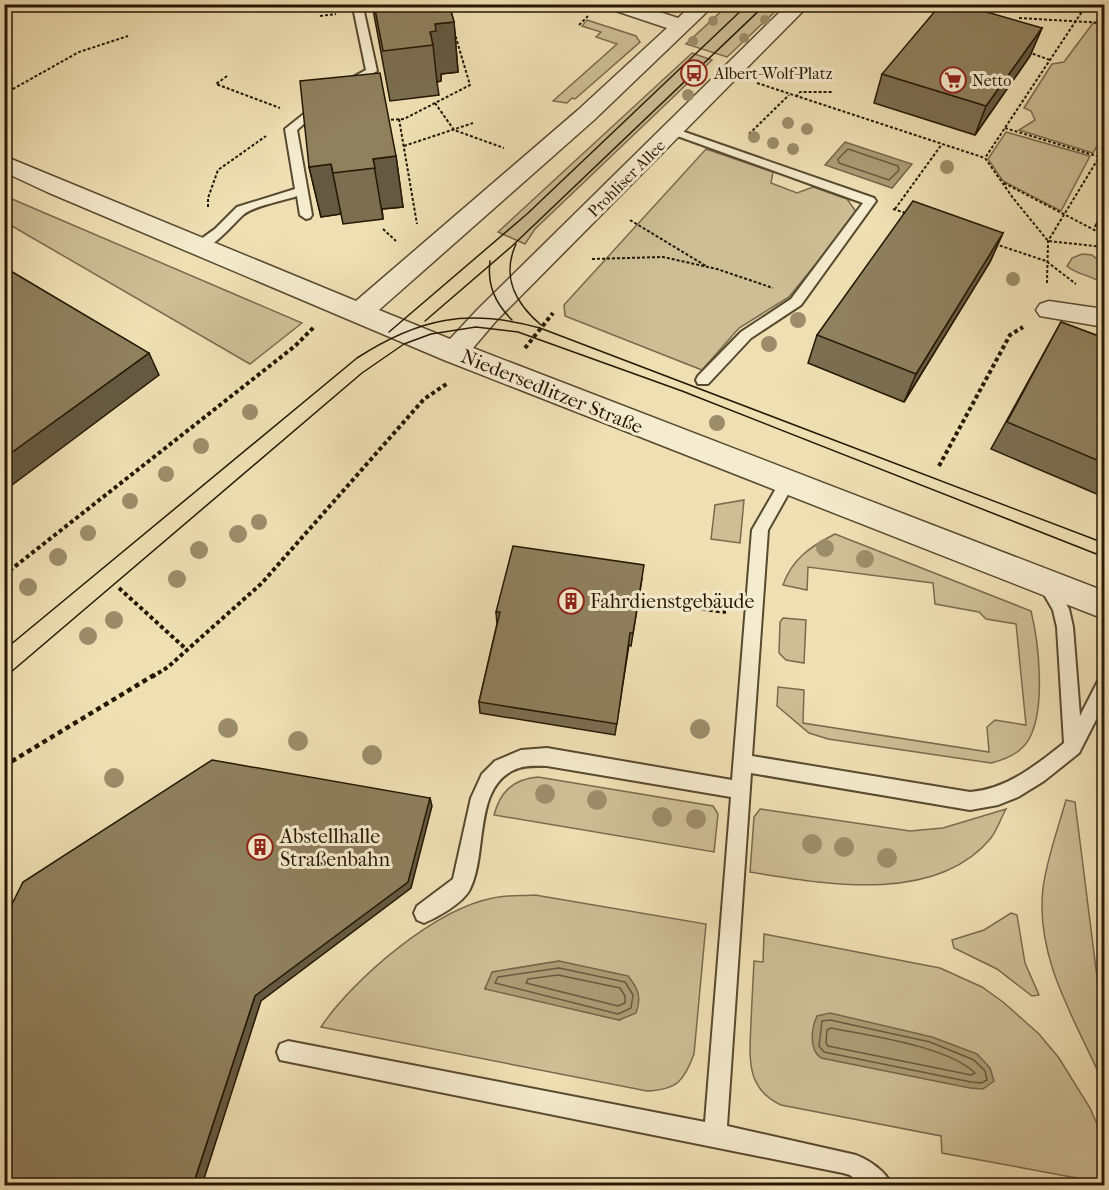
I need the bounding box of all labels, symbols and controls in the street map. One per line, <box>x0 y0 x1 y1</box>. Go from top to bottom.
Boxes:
bus stop icon: Albert-Wolf-Platz <box>679 58 709 88</box>
place label: Albert-Wolf-Platz <box>713 64 832 83</box>
supermarket icon: Netto <box>938 65 968 95</box>
place label: Netto <box>972 71 1011 90</box>
street label: Prohliser Allee <box>584 136 669 221</box>
street label: Niedersedlitzer Straße <box>458 344 646 439</box>
building icon: Fahrdienstgebäude <box>556 586 586 616</box>
place label: Fahrdienstgebäude <box>590 590 754 613</box>
place label: Abstellhalle Straßenbahn <box>279 825 391 871</box>
building icon: Abstellhalle Straßenbahn <box>245 832 275 862</box>

